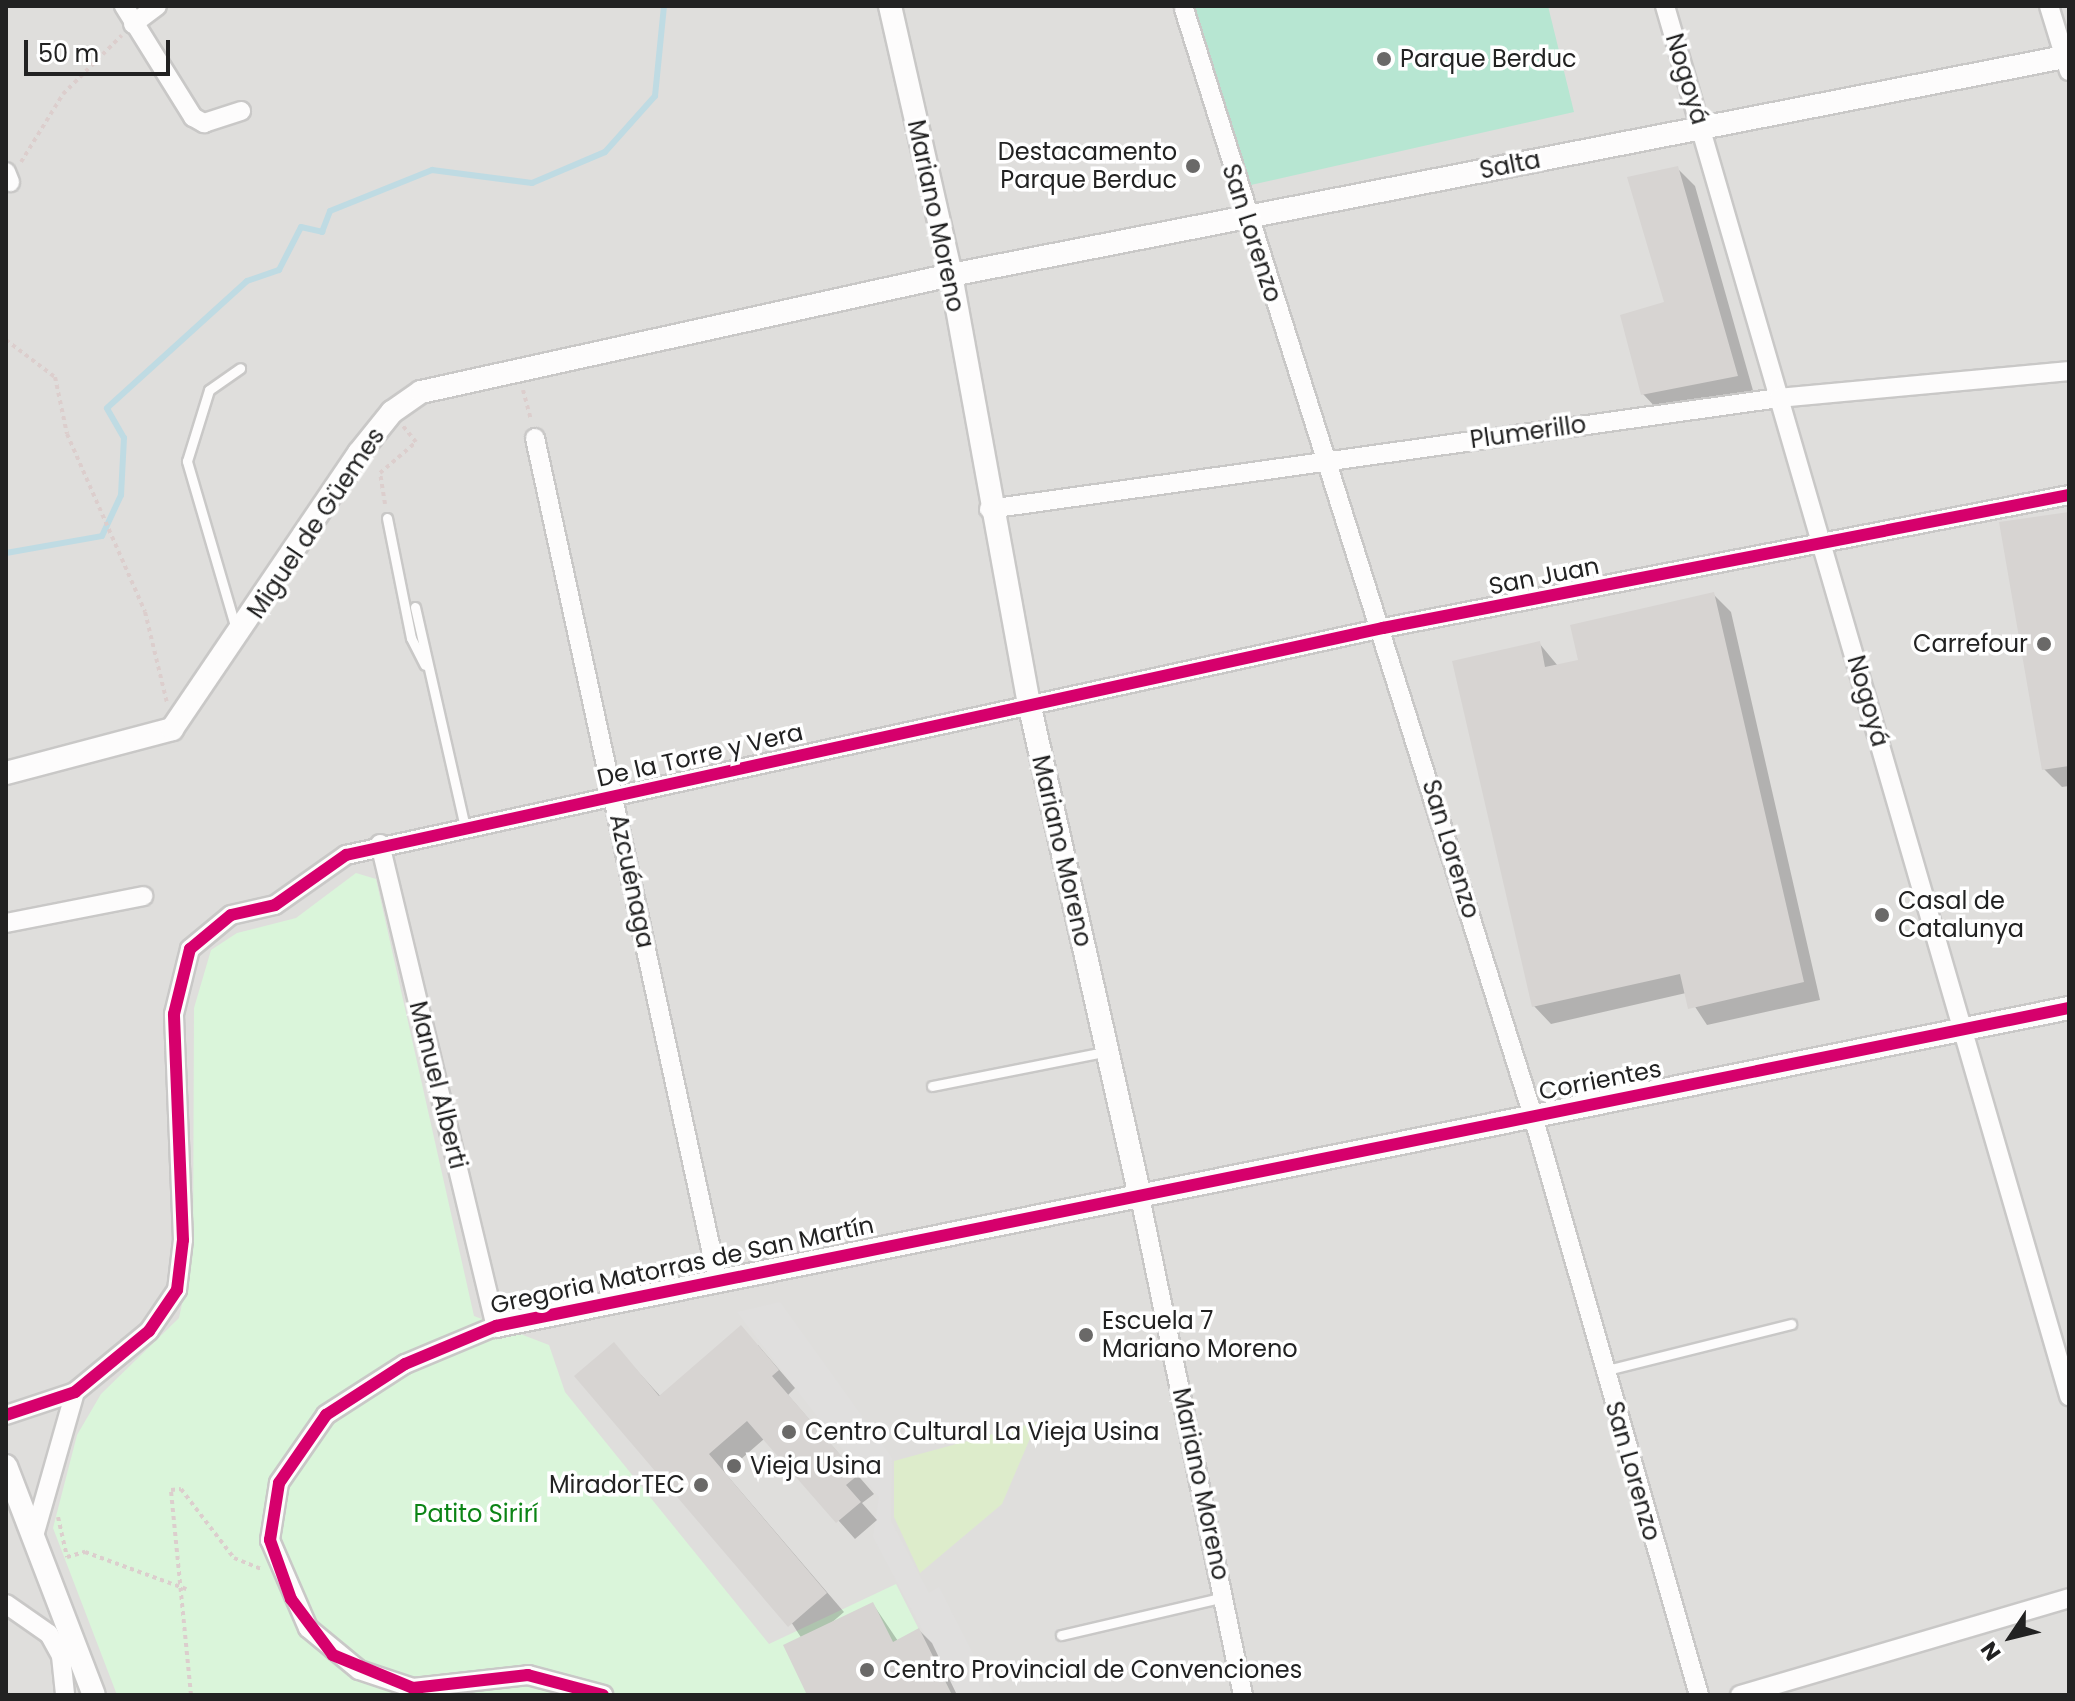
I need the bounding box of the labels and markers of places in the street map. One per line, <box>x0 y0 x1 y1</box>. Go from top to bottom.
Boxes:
place label: Parque Berduc <box>1400 45 1577 73</box>
marker: Parque Berduc <box>1375 50 1393 68</box>
place label: Destacamento Parque Berduc <box>998 138 1177 194</box>
marker: Destacamento Parque Berduc <box>1184 157 1202 175</box>
place label: Carrefour <box>1913 630 2028 658</box>
marker: Carrefour <box>2035 635 2053 653</box>
place label: Casal de Catalunya <box>1898 887 2024 943</box>
marker: Casal de Catalunya <box>1873 906 1891 924</box>
place label: Escuela 7 Mariano Moreno <box>1102 1307 1298 1363</box>
marker: Escuela 7 Mariano Moreno <box>1077 1326 1095 1344</box>
place label: Centro Cultural La Vieja Usina <box>805 1418 1159 1446</box>
marker: Centro Cultural La Vieja Usina <box>780 1423 798 1441</box>
place label: Vieja Usina <box>750 1452 882 1480</box>
marker: Vieja Usina <box>725 1457 743 1475</box>
place label: MiradorTEC <box>549 1471 685 1499</box>
marker: MiradorTEC <box>692 1476 710 1494</box>
place label: Centro Provincial de Convenciones <box>883 1656 1302 1684</box>
marker: Centro Provincial de Convenciones <box>858 1661 876 1679</box>

